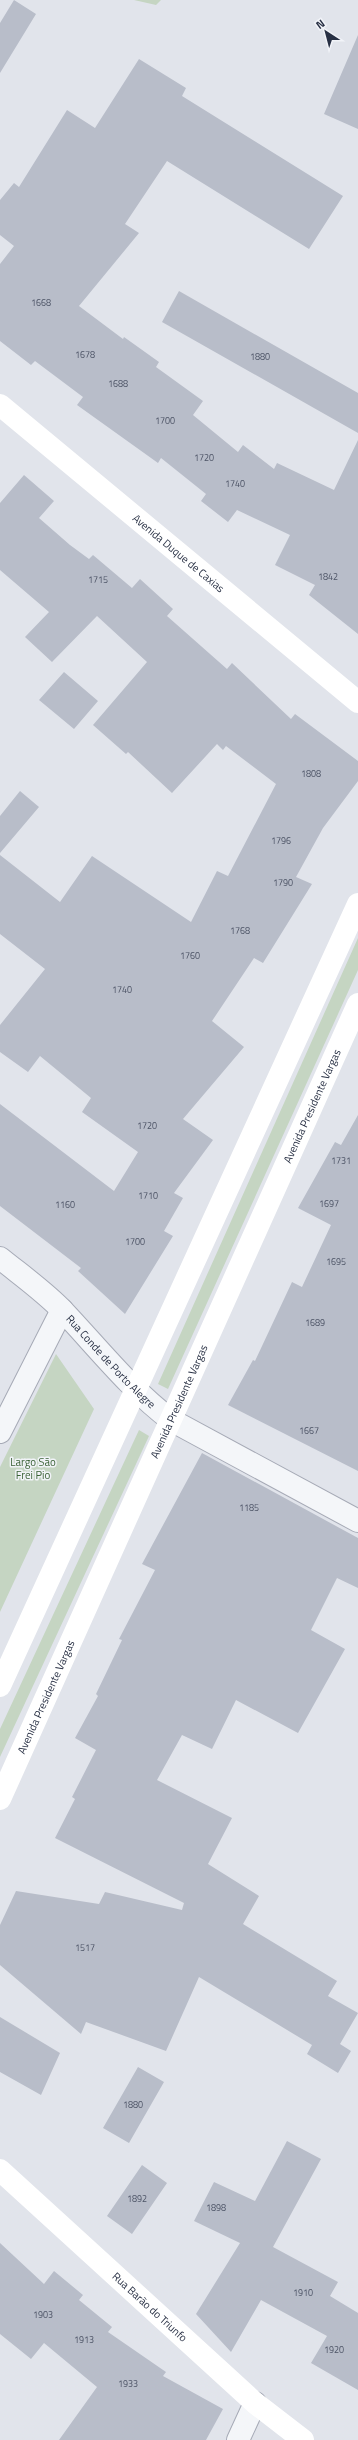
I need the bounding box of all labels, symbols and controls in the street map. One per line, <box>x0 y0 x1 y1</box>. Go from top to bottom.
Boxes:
north arrow <box>306 12 346 52</box>
text: N <box>312 15 328 33</box>
house number: 1668 <box>31 296 51 309</box>
house number: 1678 <box>75 348 95 361</box>
house number: 1880 <box>250 350 270 363</box>
house number: 1688 <box>108 377 128 390</box>
house number: 1700 <box>155 414 175 427</box>
house number: 1720 <box>194 451 214 464</box>
house number: 1740 <box>225 477 245 490</box>
street label: Avenida Duque de Caxias <box>129 510 228 596</box>
house number: 1842 <box>318 570 338 583</box>
house number: 1715 <box>88 573 108 586</box>
house number: 1808 <box>301 767 321 780</box>
house number: 1796 <box>271 834 291 847</box>
house number: 1790 <box>273 876 293 889</box>
house number: 1768 <box>230 924 250 937</box>
house number: 1760 <box>180 949 200 962</box>
house number: 1740 <box>112 983 132 996</box>
street label: Avenida Presidente Vargas <box>279 1046 345 1166</box>
house number: 1720 <box>137 1119 157 1132</box>
house number: 1731 <box>331 1154 351 1167</box>
house number: 1710 <box>138 1189 158 1202</box>
house number: 1697 <box>319 1197 339 1210</box>
house number: 1160 <box>55 1198 75 1211</box>
house number: 1700 <box>125 1235 145 1248</box>
house number: 1695 <box>326 1255 346 1268</box>
street label: Rua Conde de Porto Alegre <box>62 1311 159 1412</box>
house number: 1689 <box>305 1316 325 1329</box>
street label: Avenida Presidente Vargas <box>146 1342 212 1461</box>
house number: 1667 <box>299 1424 319 1437</box>
park label: Largo São Frei Pio <box>10 1454 56 1483</box>
house number: 1185 <box>239 1501 259 1514</box>
street label: Avenida Presidente Vargas <box>13 1637 79 1756</box>
house number: 1517 <box>75 1941 95 1954</box>
house number: 1880 <box>123 2098 143 2111</box>
house number: 1892 <box>127 2192 147 2205</box>
house number: 1898 <box>206 2201 226 2214</box>
street label: Rua Barão do Triunfo <box>109 2268 191 2346</box>
house number: 1910 <box>293 2286 313 2299</box>
house number: 1903 <box>33 2308 53 2321</box>
house number: 1913 <box>74 2333 94 2346</box>
house number: 1920 <box>324 2343 344 2356</box>
house number: 1933 <box>118 2377 138 2390</box>

